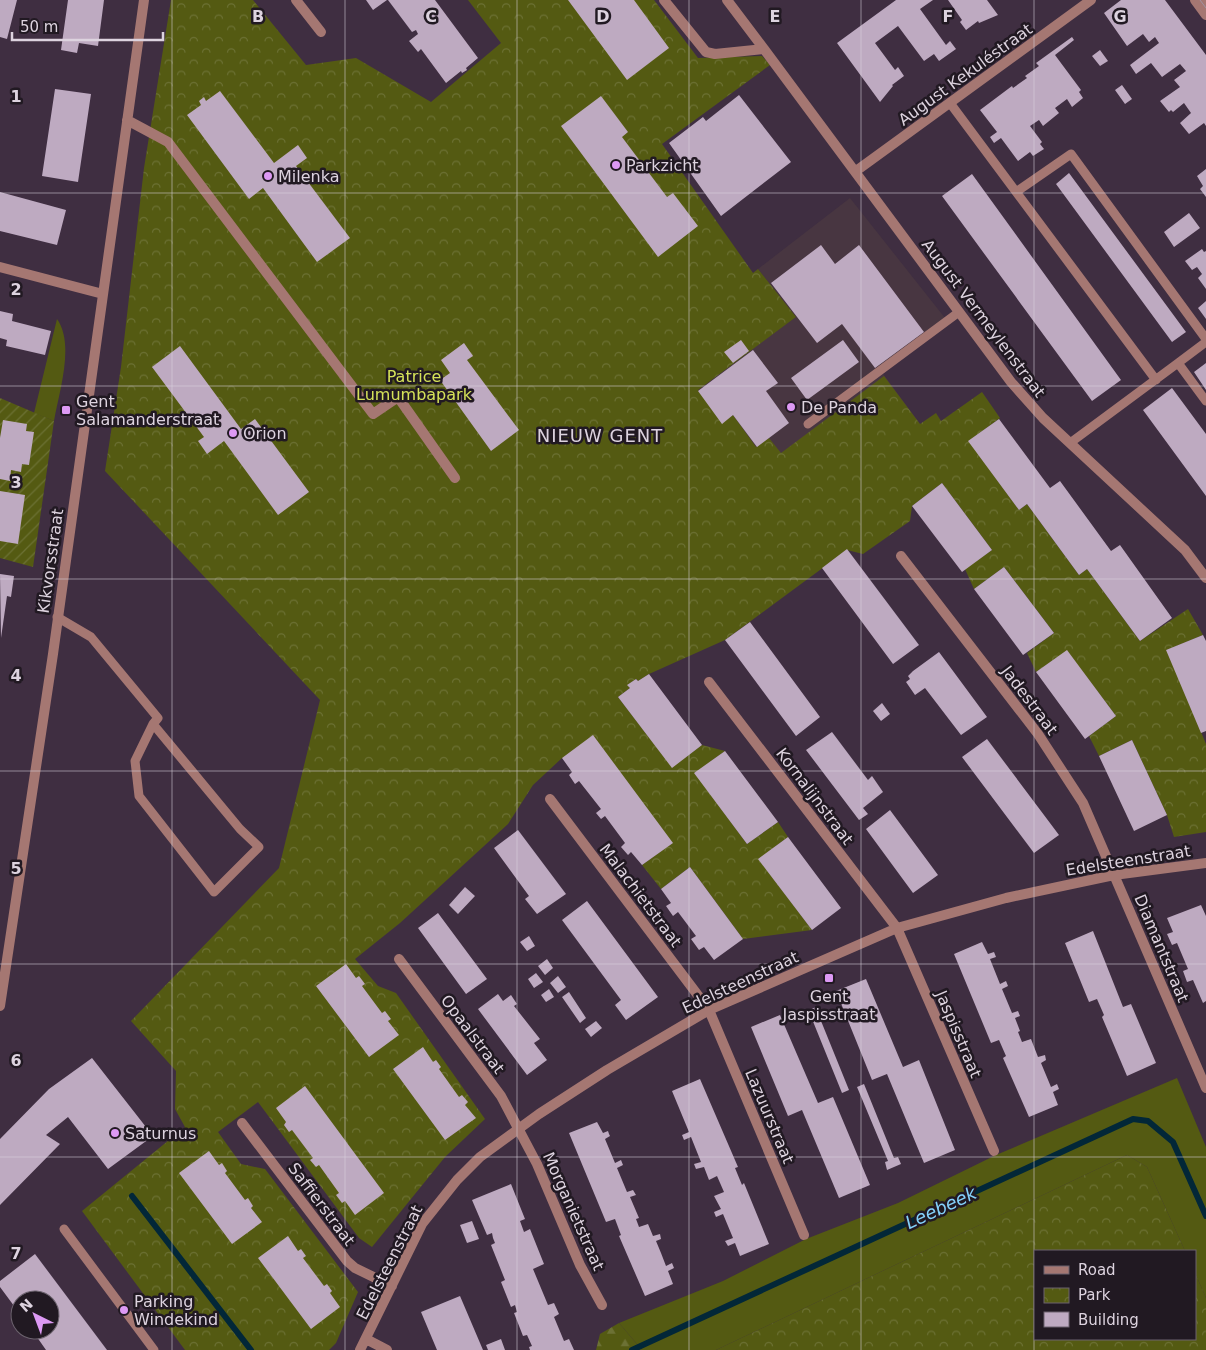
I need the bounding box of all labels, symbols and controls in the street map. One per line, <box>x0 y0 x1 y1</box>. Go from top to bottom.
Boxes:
text: B <box>252 7 264 26</box>
text: C <box>425 7 437 26</box>
text: D <box>596 7 610 26</box>
text: E <box>770 7 780 26</box>
text: F <box>943 7 953 26</box>
text: G <box>1113 7 1127 26</box>
scale bar <box>12 10 164 42</box>
text: 50 m <box>20 18 58 36</box>
street label: August Kekuléstraat <box>895 19 1036 129</box>
text: 1 <box>10 87 22 106</box>
place label: Parkzicht <box>626 156 699 175</box>
marker: Parkzicht <box>610 159 622 171</box>
place label: Milenka <box>278 167 339 186</box>
marker: Milenka <box>262 170 274 182</box>
street label: August Vermeylenstraat <box>918 235 1049 401</box>
text: 2 <box>10 280 22 299</box>
park label: Patrice Lumumbapark <box>356 367 473 404</box>
place label: Gent Salamanderstraat <box>76 392 219 429</box>
place label: De Panda <box>801 398 877 417</box>
marker: De Panda <box>785 401 797 413</box>
marker: Gent Salamanderstraat <box>60 404 72 416</box>
place label: Orion <box>243 424 287 443</box>
district label: NIEUW GENT <box>537 425 663 446</box>
marker: Orion <box>227 427 239 439</box>
text: 3 <box>10 473 22 492</box>
street label: Kikvorsstraat <box>34 508 67 615</box>
street label: Jadestraat <box>997 661 1062 739</box>
text: 4 <box>10 666 22 685</box>
street label: Kornalijnstraat <box>772 744 857 848</box>
street label: Malachietstraat <box>596 840 686 951</box>
street label: Edelsteenstraat <box>1064 841 1192 880</box>
text: 5 <box>10 859 22 878</box>
street label: Diamantstraat <box>1130 891 1193 1005</box>
street label: Edelsteenstraat <box>679 947 801 1018</box>
marker: Gent Jaspisstraat <box>823 972 835 984</box>
place label: Gent Jaspisstraat <box>782 987 875 1024</box>
street label: Jaspisstraat <box>931 987 985 1081</box>
street label: Opaalstraat <box>437 991 508 1078</box>
text: 6 <box>10 1051 22 1070</box>
street label: Lazuurstraat <box>741 1066 798 1166</box>
place label: Saturnus <box>125 1124 196 1143</box>
marker: Saturnus <box>109 1127 121 1139</box>
street label: Morganietstraat <box>539 1149 608 1273</box>
street label: Saffierstraat <box>284 1159 359 1250</box>
water label: Leebeek <box>902 1181 981 1233</box>
street label: Edelsteenstraat <box>352 1202 427 1323</box>
text: 7 <box>10 1244 22 1263</box>
legend <box>1034 1250 1196 1340</box>
text: Road <box>1078 1261 1116 1279</box>
text: Park <box>1078 1286 1111 1304</box>
north arrow <box>10 1290 60 1340</box>
place label: Parking Windekind <box>134 1292 218 1329</box>
text: N <box>17 1295 36 1315</box>
marker: Parking Windekind <box>118 1304 130 1316</box>
text: Building <box>1078 1311 1139 1329</box>

